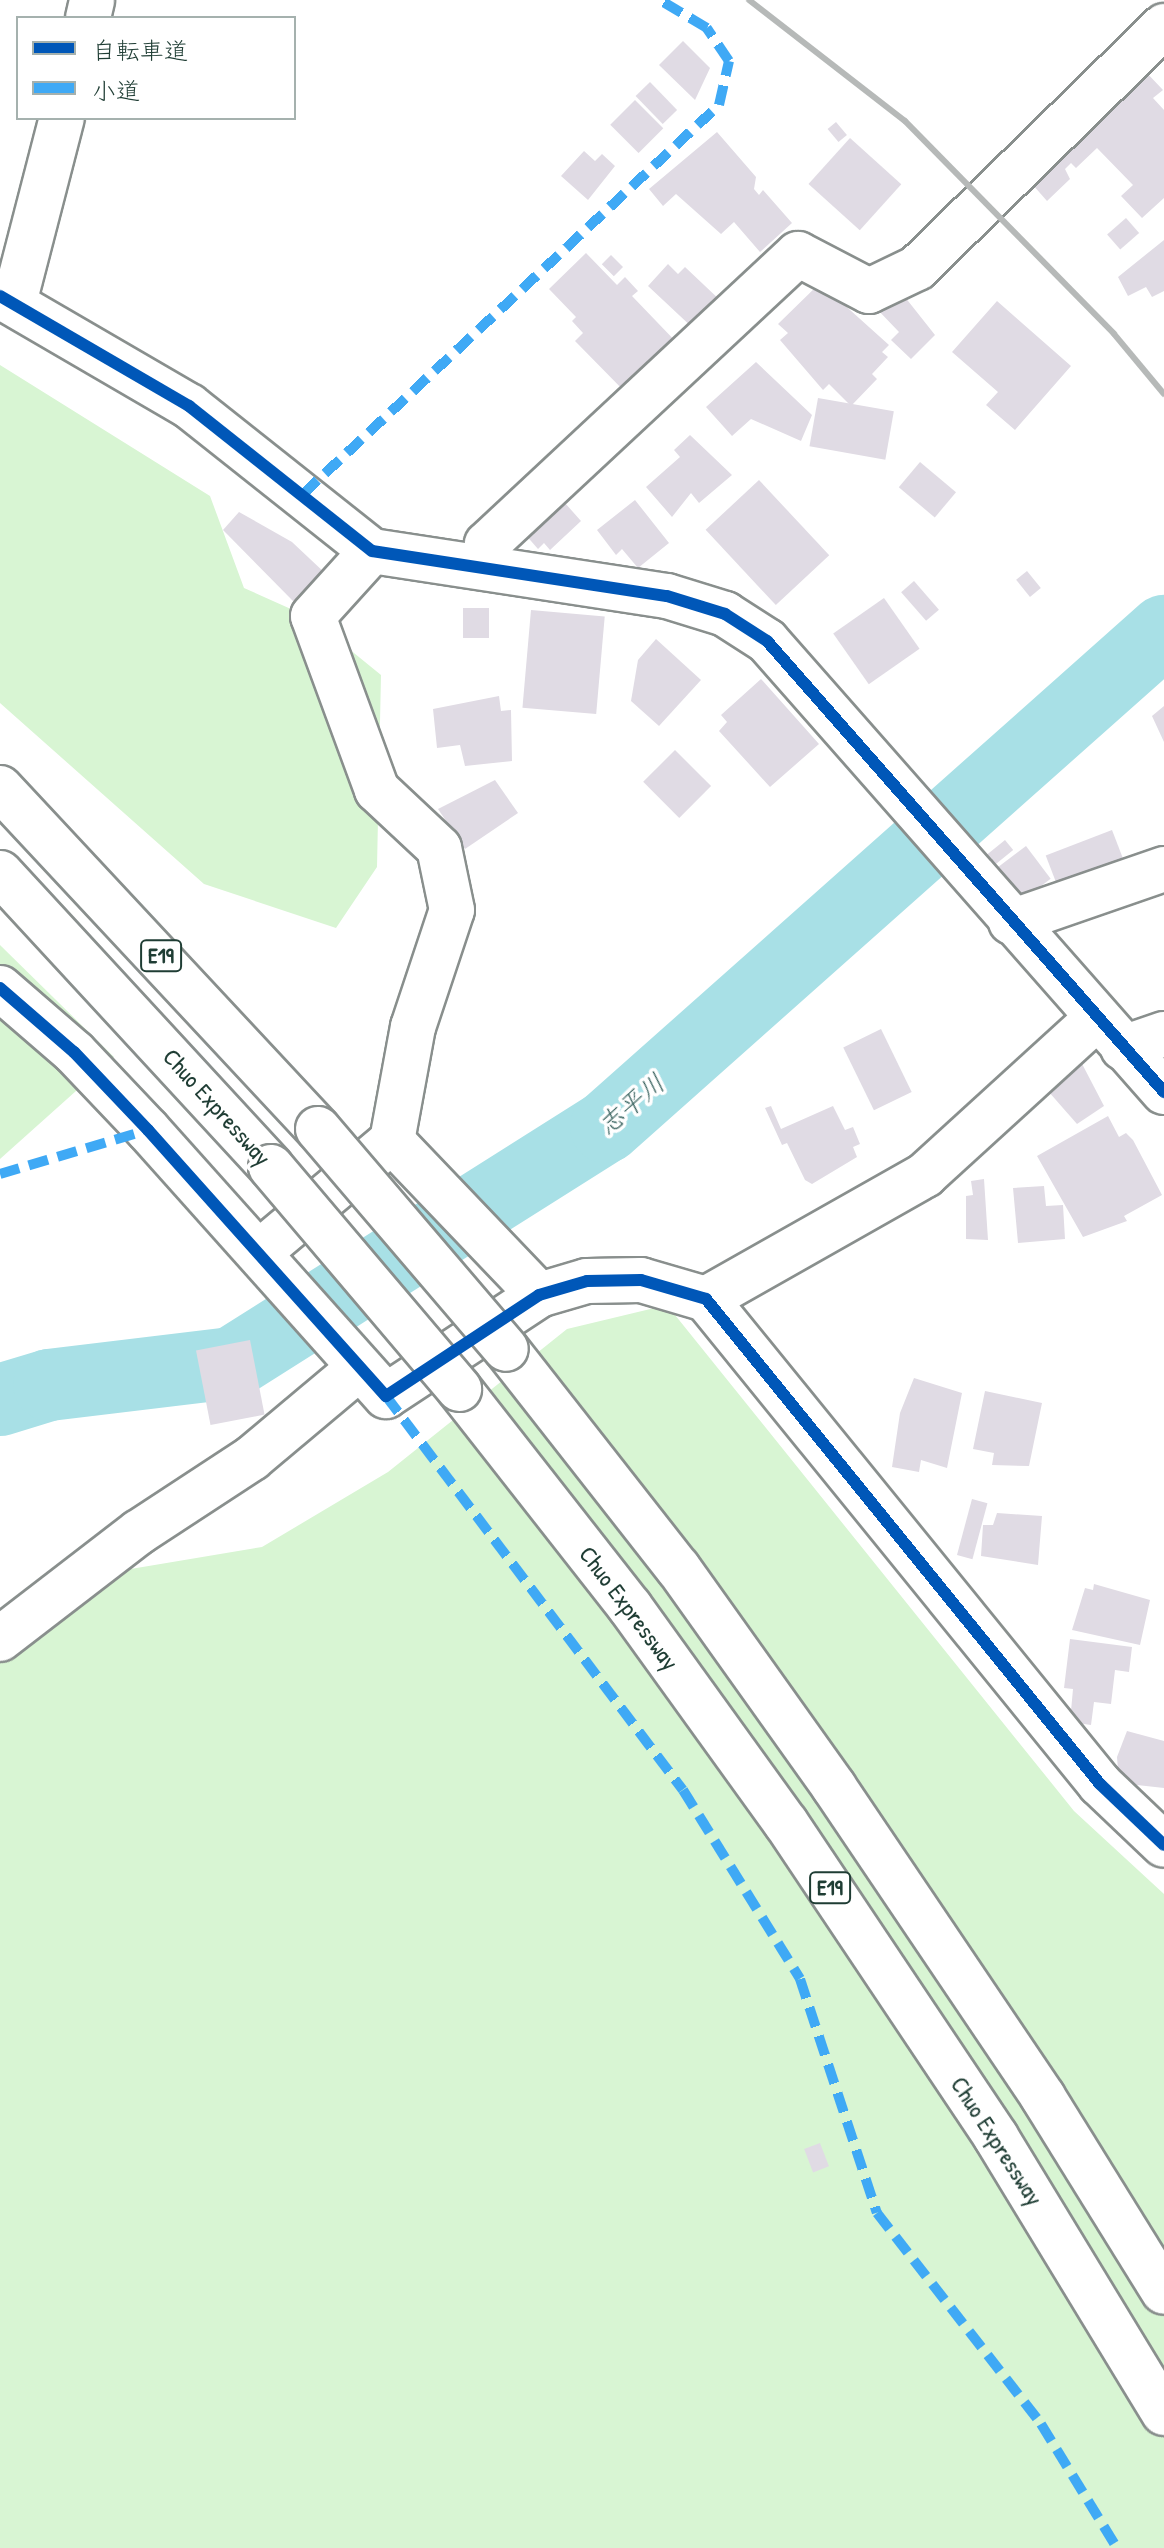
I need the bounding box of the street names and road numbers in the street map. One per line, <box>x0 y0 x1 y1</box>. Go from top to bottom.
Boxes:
road number: E19 <box>139 938 183 974</box>
street label: Chuo Expressway <box>157 1043 277 1171</box>
street label: Chuo Expressway <box>573 1540 685 1676</box>
road number: E19 <box>808 1870 852 1906</box>
street label: Chuo Expressway <box>945 2071 1049 2211</box>

